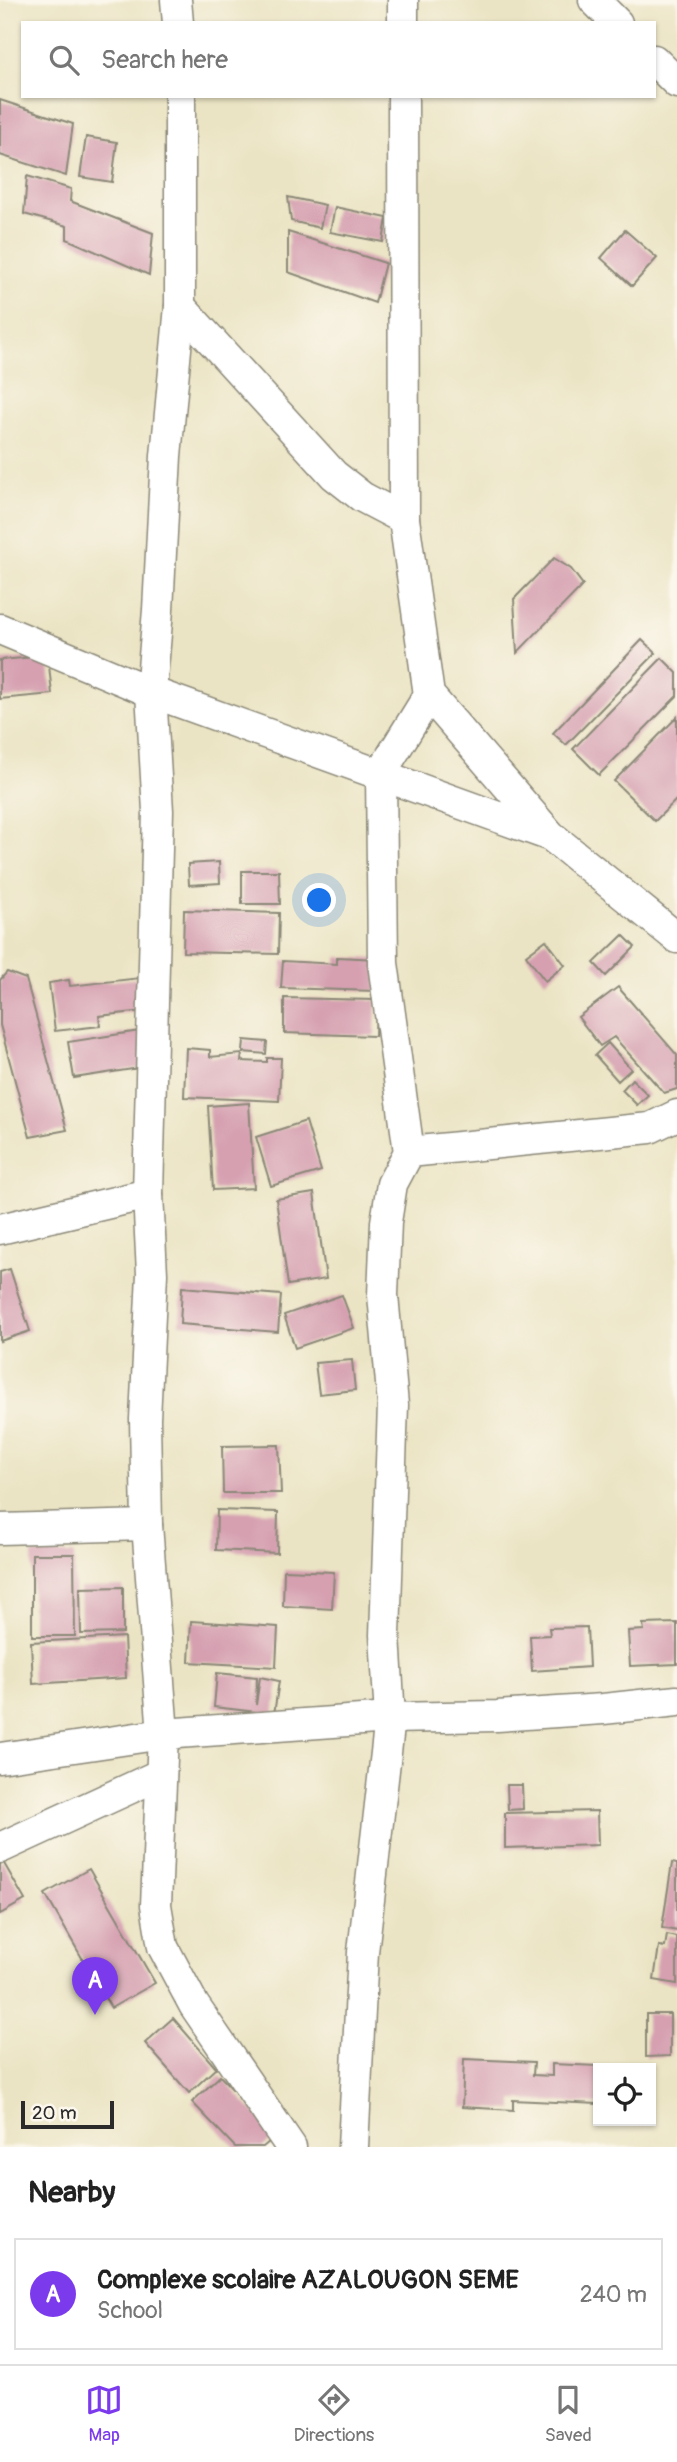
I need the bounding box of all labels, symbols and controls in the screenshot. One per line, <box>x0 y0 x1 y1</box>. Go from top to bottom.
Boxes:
search box <box>21 21 656 98</box>
icon: search <box>45 41 83 79</box>
text: Search here <box>101 44 228 76</box>
your location <box>302 883 336 917</box>
pin: A <box>72 1957 118 2015</box>
map controls <box>593 2063 656 2126</box>
button: locate <box>593 2063 656 2126</box>
scale bar <box>21 2098 114 2130</box>
text: 20 m <box>32 2101 77 2125</box>
text: Nearby <box>28 2174 115 2211</box>
text: Complexe scolaire AZALOUGON SEME <box>97 2264 519 2296</box>
text: A <box>46 2280 60 2309</box>
text: 240 m <box>580 2280 647 2309</box>
text: School <box>97 2296 163 2325</box>
tab: Map <box>85 2381 123 2447</box>
tab: Directions <box>294 2381 374 2447</box>
tab: Saved <box>545 2381 592 2447</box>

